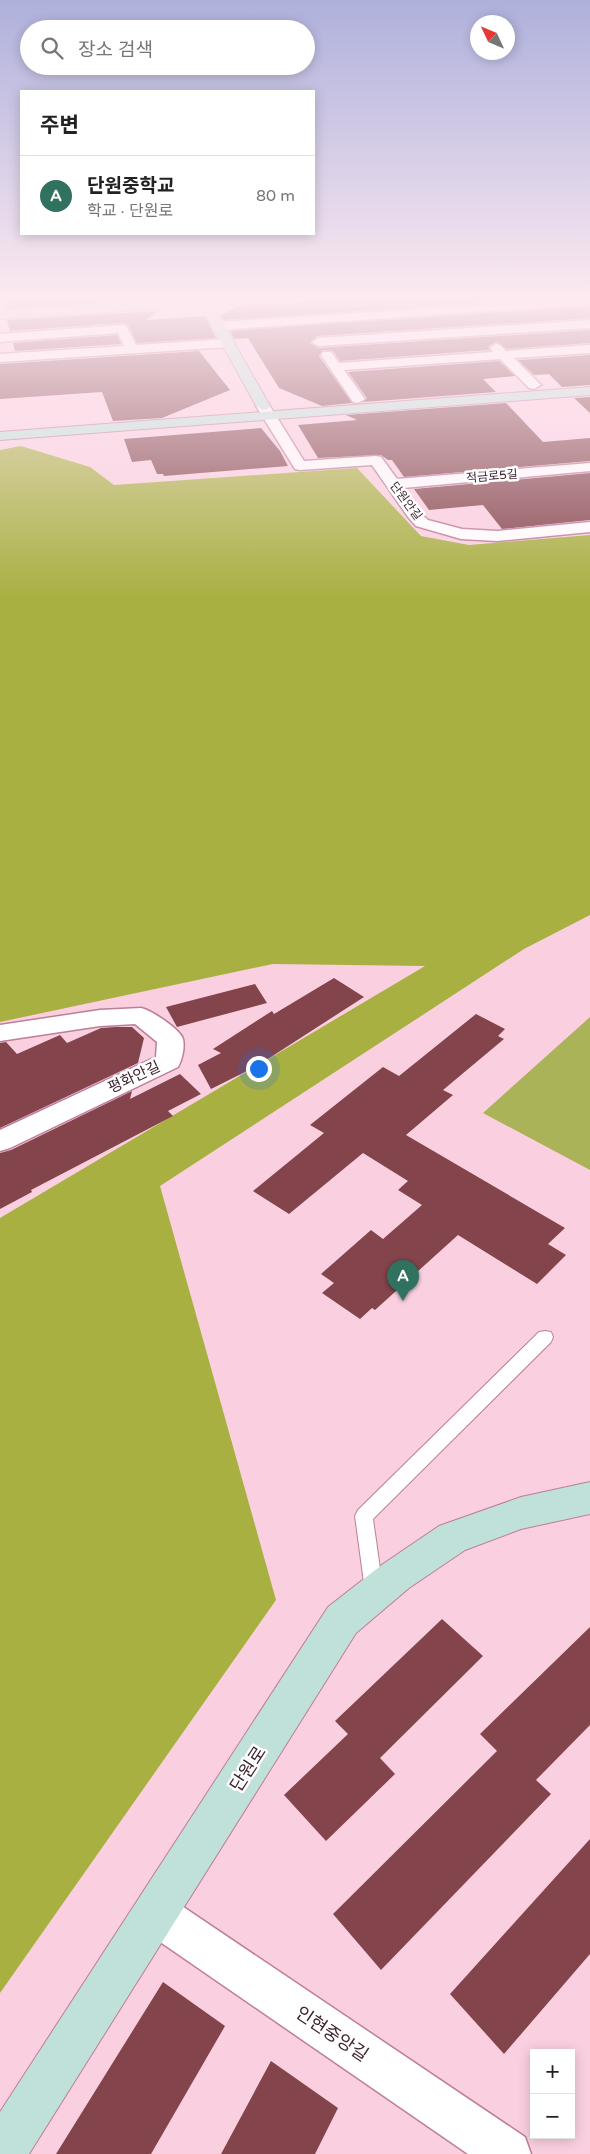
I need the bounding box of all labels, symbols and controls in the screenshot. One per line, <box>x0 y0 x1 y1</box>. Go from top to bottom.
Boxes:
north arrow <box>470 15 515 60</box>
search box <box>20 20 315 75</box>
icon: search <box>38 34 66 62</box>
text: 장소 검색 <box>78 39 153 61</box>
text: 주변 <box>40 113 79 138</box>
text: 단원중학교 <box>87 175 174 197</box>
text: A <box>50 186 62 206</box>
text: 80 m <box>256 186 295 206</box>
text: 학교 · 단원로 <box>87 201 173 221</box>
street label: 적금로5길 <box>466 467 518 485</box>
street label: 단원안길 <box>387 479 425 523</box>
your location <box>246 1056 272 1082</box>
street label: 평화안길 <box>105 1057 163 1097</box>
pin: A <box>387 1260 419 1301</box>
street label: 단원로 <box>225 1742 271 1796</box>
street label: 인현중앙길 <box>292 2002 372 2066</box>
map controls <box>530 2049 575 2139</box>
button: + <box>530 2049 575 2094</box>
button: − <box>530 2094 575 2139</box>

